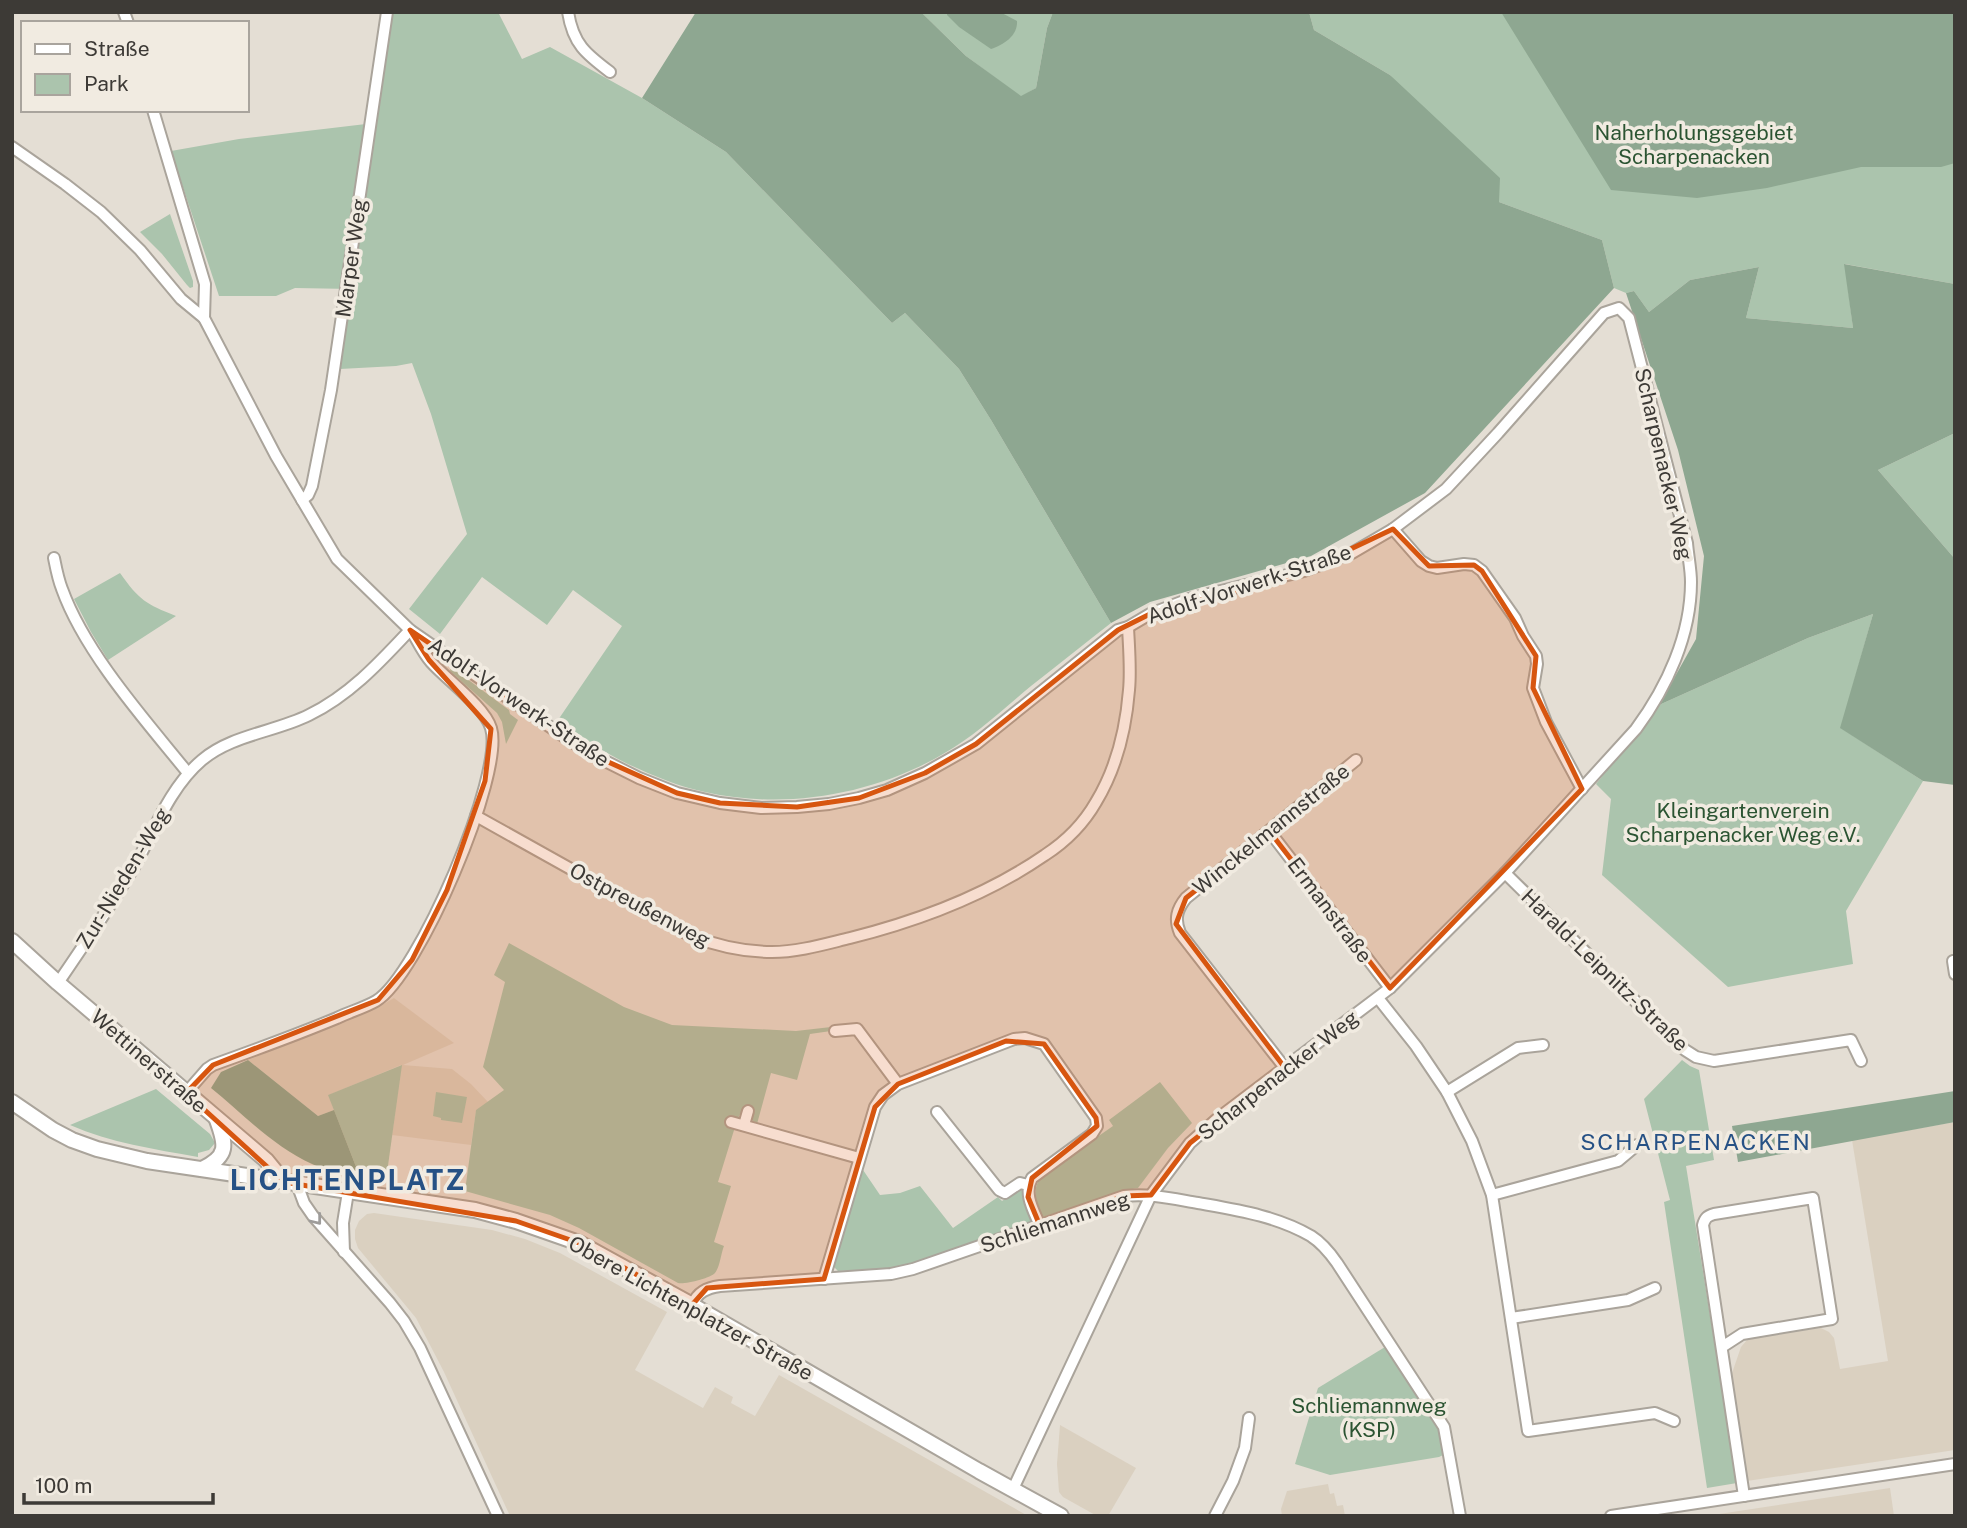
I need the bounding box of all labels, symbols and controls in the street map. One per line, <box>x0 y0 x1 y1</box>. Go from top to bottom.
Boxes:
legend <box>21 21 248 112</box>
text: Straße <box>84 36 150 61</box>
text: Park <box>84 71 129 96</box>
park label: Naherholungsgebiet Scharpenacken <box>1594 120 1794 169</box>
street label: Marper Weg <box>330 197 372 319</box>
street label: Scharpenacker Weg <box>1630 365 1698 563</box>
street label: Adolf-Vorwerk-Straße <box>1144 539 1354 629</box>
street label: Adolf-Vorwerk-Straße <box>424 632 614 772</box>
street label: Winckelmannstraße <box>1188 758 1354 900</box>
park label: Kleingartenverein Scharpenacker Weg e.V. <box>1626 798 1860 847</box>
street label: Zur-Nieden-Weg <box>71 803 175 953</box>
street label: Ermanstraße <box>1282 853 1378 967</box>
street label: Ostpreußenweg <box>565 857 715 953</box>
street label: Harald-Leipnitz-Straße <box>1516 884 1694 1056</box>
street label: Wettinerstraße <box>86 1004 212 1118</box>
street label: Scharpenacker Weg <box>1193 1005 1363 1145</box>
district label: SCHARPENACKEN <box>1580 1128 1812 1155</box>
district label: LICHTENPLATZ <box>230 1163 466 1196</box>
street label: Schliemannweg <box>977 1186 1133 1258</box>
one-way arrow <box>308 1212 321 1225</box>
street label: Obere Lichtenplatzer Straße <box>564 1230 818 1386</box>
park label: Schliemannweg (KSP) <box>1291 1393 1447 1442</box>
scale bar <box>24 1462 214 1506</box>
text: 100 m <box>35 1473 92 1498</box>

